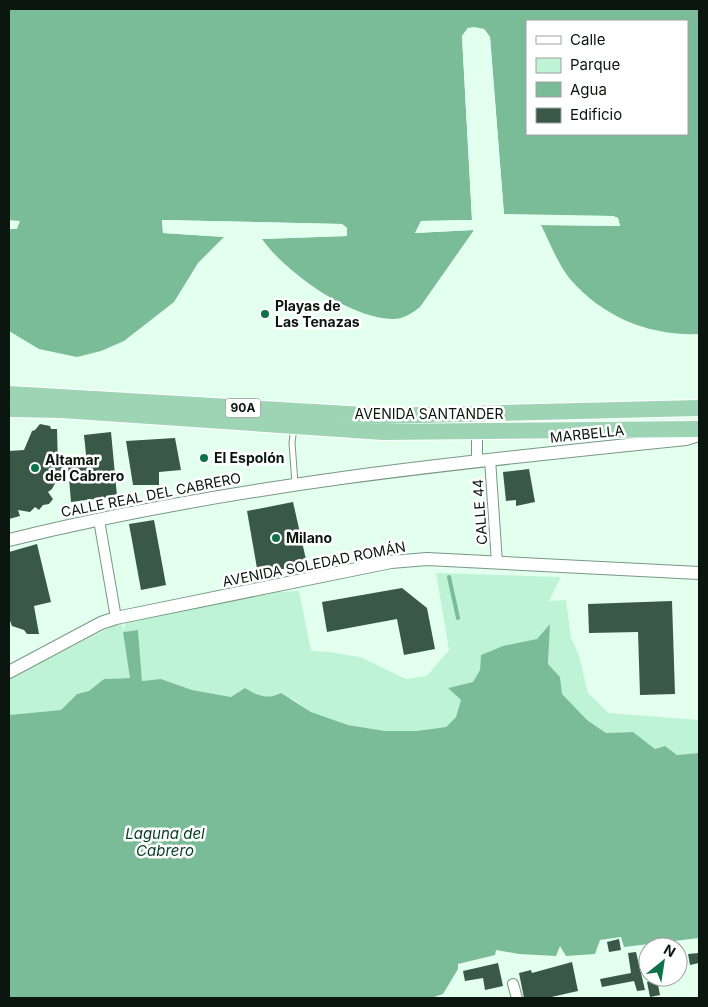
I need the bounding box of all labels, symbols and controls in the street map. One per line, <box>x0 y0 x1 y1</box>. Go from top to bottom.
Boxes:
legend <box>526 20 688 135</box>
text: Calle <box>570 30 605 49</box>
text: Parque <box>570 55 620 74</box>
text: Agua <box>570 80 607 99</box>
text: Edificio <box>570 105 622 124</box>
place label: Playas de Las Tenazas <box>275 297 360 330</box>
marker: Playas de Las Tenazas <box>259 308 271 320</box>
road number: 90A <box>226 398 260 418</box>
street label: AVENIDA SANTANDER <box>354 405 504 422</box>
street label: MARBELLA <box>549 421 625 446</box>
place label: El Espolón <box>214 449 284 466</box>
place label: Altamar del Cabrero <box>45 451 125 484</box>
marker: El Espolón <box>198 452 210 464</box>
marker: Altamar del Cabrero <box>29 462 41 474</box>
street label: CALLE REAL DEL CABRERO <box>59 469 242 520</box>
street label: CALLE 44 <box>469 479 490 545</box>
place label: Milano <box>286 529 332 546</box>
marker: Milano <box>270 532 282 544</box>
street label: AVENIDA SOLEDAD ROMÁN <box>221 537 407 590</box>
water label: Laguna del Cabrero <box>125 824 205 860</box>
north arrow <box>638 937 688 987</box>
text: N <box>661 940 679 960</box>

